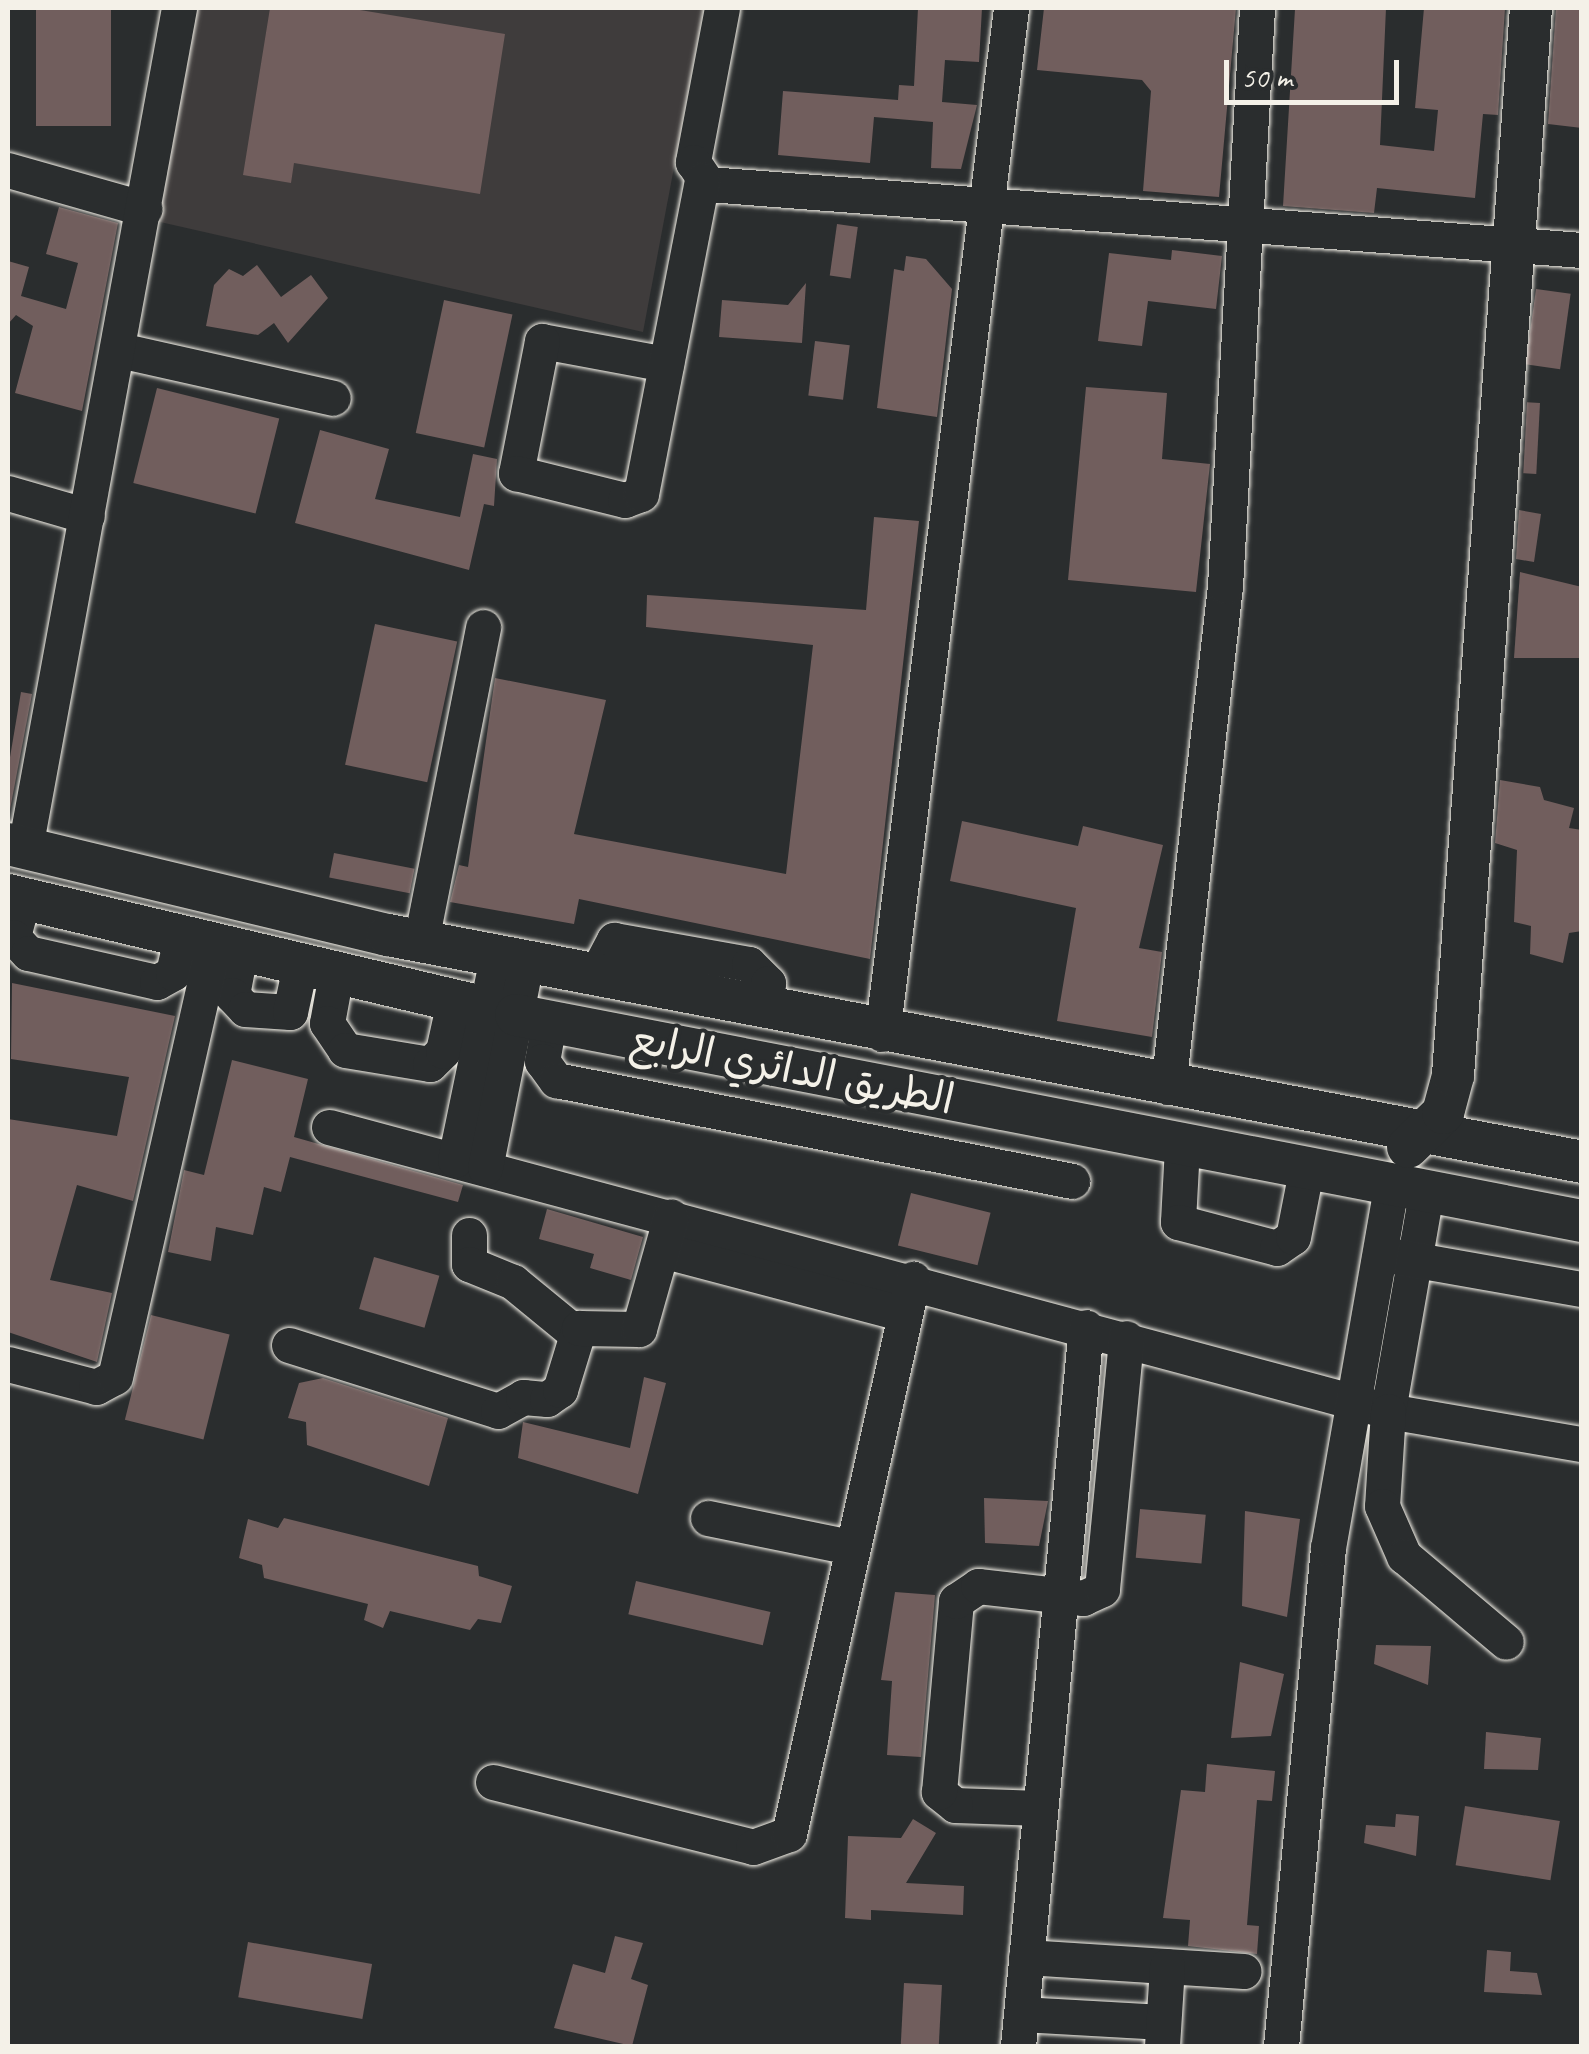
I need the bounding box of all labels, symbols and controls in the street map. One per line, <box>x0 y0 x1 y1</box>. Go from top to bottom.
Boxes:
scale bar <box>1229 40 1404 102</box>
text: 50 m <box>1241 58 1292 96</box>
street label: الطريق الدائري الرابع <box>626 1014 958 1126</box>

